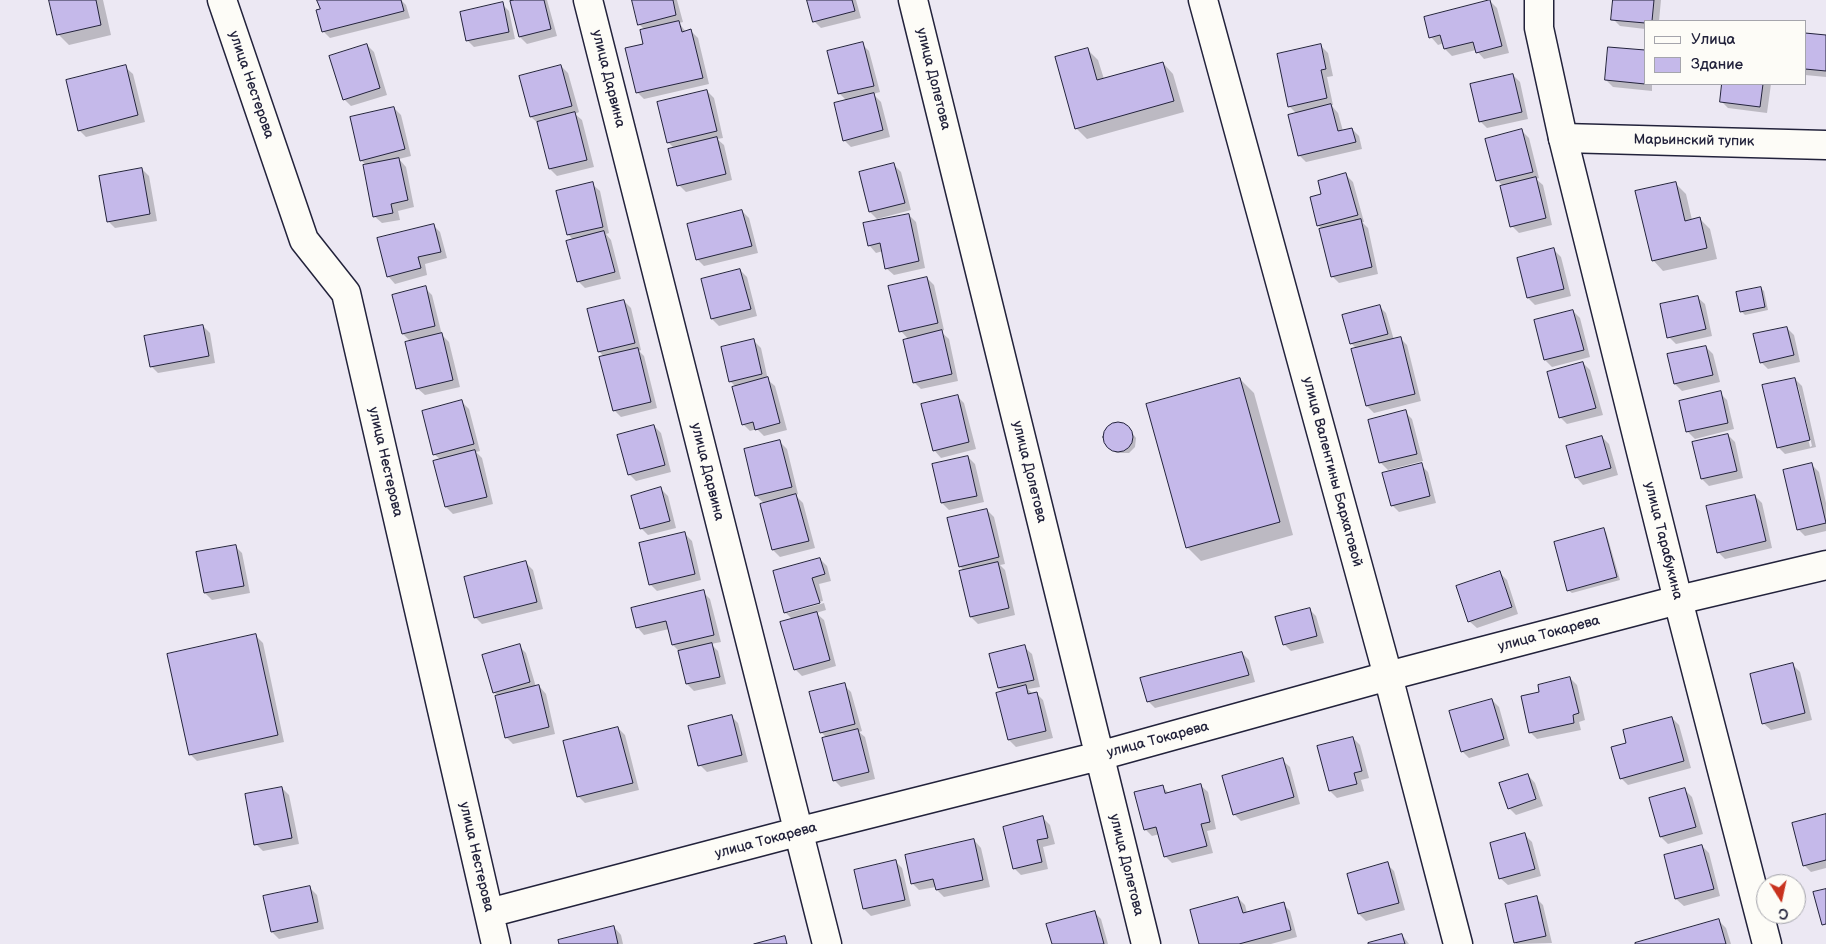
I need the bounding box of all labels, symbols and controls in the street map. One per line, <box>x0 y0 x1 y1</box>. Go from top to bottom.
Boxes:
legend <box>1644 20 1806 85</box>
street label: улица Долетова <box>912 26 954 132</box>
street label: улица Дарвина <box>588 28 628 130</box>
street label: улица Нестерова <box>225 29 277 141</box>
text: Улица <box>1691 30 1735 49</box>
text: Здание <box>1691 55 1743 74</box>
street label: Марьинский тупик <box>1633 132 1755 150</box>
street label: улица Валентины Бархатовой <box>1299 375 1365 569</box>
street label: улица Нестерова <box>364 405 406 519</box>
street label: улица Долетова <box>1008 419 1050 525</box>
street label: улица Дарвина <box>687 421 727 523</box>
street label: улица Тарабукина <box>1640 480 1686 602</box>
street label: улица Токарева <box>1496 612 1602 656</box>
street label: улица Токарева <box>1105 718 1211 762</box>
street label: улица Нестерова <box>455 800 497 914</box>
street label: улица Долетова <box>1105 812 1147 918</box>
street label: улица Токарева <box>713 819 819 863</box>
north arrow <box>1756 874 1806 924</box>
text: С <box>1777 904 1790 922</box>

